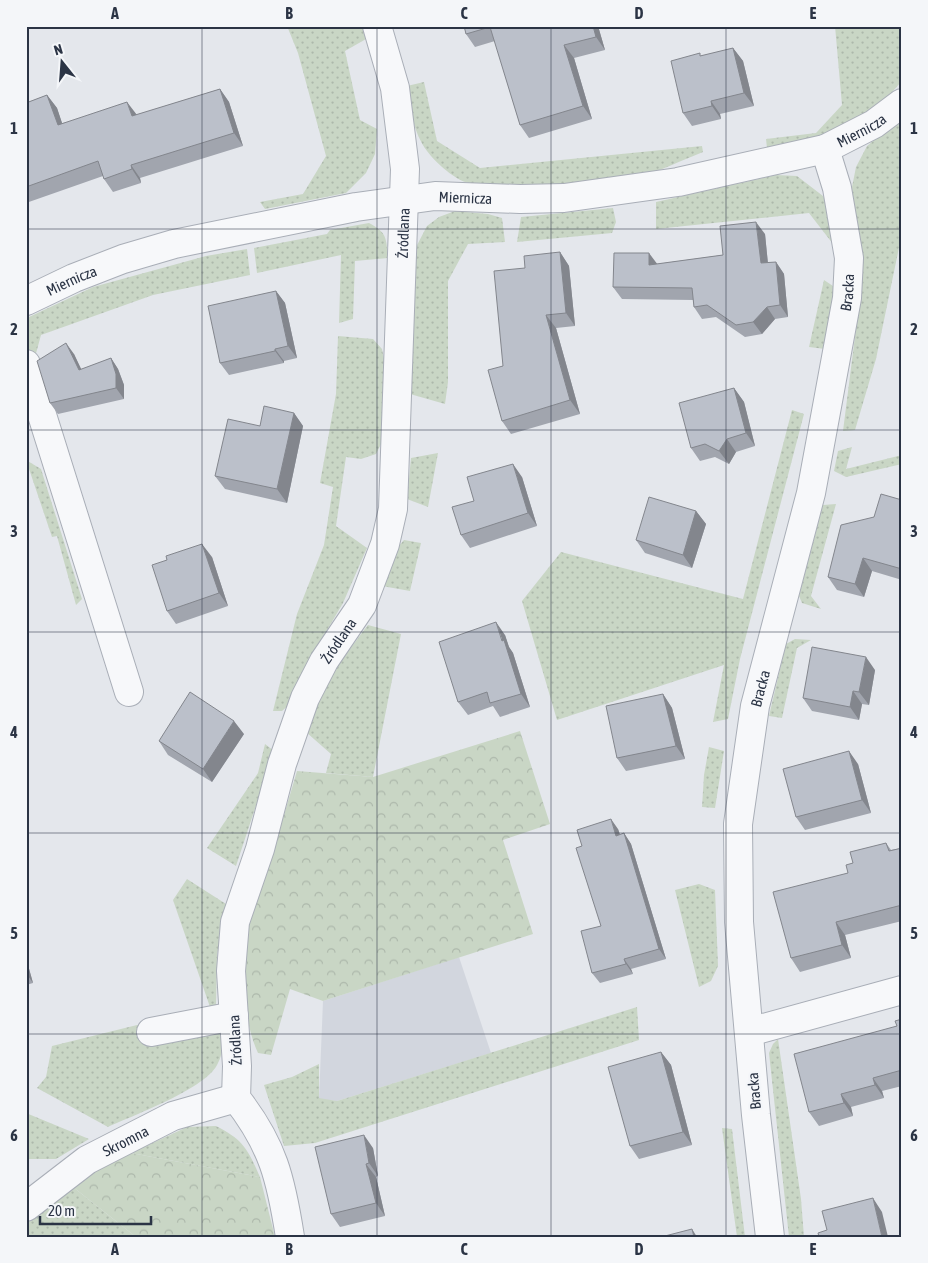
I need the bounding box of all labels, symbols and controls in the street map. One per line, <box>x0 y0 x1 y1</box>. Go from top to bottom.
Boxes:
text: A <box>110 4 119 22</box>
text: B <box>285 4 293 22</box>
text: C <box>460 4 468 22</box>
text: D <box>635 4 644 22</box>
text: E <box>810 4 817 22</box>
north arrow <box>38 38 88 88</box>
text: N <box>52 41 64 58</box>
street label: Miernicza <box>834 110 889 150</box>
text: 1 <box>10 119 18 137</box>
text: 1 <box>910 119 918 137</box>
street label: Miernicza <box>439 188 493 207</box>
street label: Źródlana <box>393 207 412 259</box>
street label: Miernicza <box>43 262 99 299</box>
street label: Bracka <box>836 273 857 312</box>
text: 2 <box>10 320 18 338</box>
text: 2 <box>910 320 918 338</box>
text: 3 <box>10 522 18 540</box>
text: 3 <box>910 522 918 540</box>
street label: Źródlana <box>317 615 359 666</box>
street label: Bracka <box>747 668 773 709</box>
text: 4 <box>9 723 18 741</box>
text: 4 <box>909 723 918 741</box>
text: 5 <box>10 924 18 942</box>
text: 5 <box>910 924 918 942</box>
street label: Źródlana <box>225 1014 245 1066</box>
street label: Bracka <box>744 1072 764 1110</box>
street label: Skromna <box>99 1122 151 1159</box>
text: 6 <box>10 1126 18 1144</box>
text: 6 <box>910 1126 918 1144</box>
scale bar <box>40 1193 151 1225</box>
text: 20 m <box>48 1202 75 1219</box>
text: A <box>110 1240 119 1258</box>
text: B <box>285 1240 293 1258</box>
text: C <box>460 1240 468 1258</box>
text: D <box>635 1240 644 1258</box>
text: E <box>810 1240 817 1258</box>

